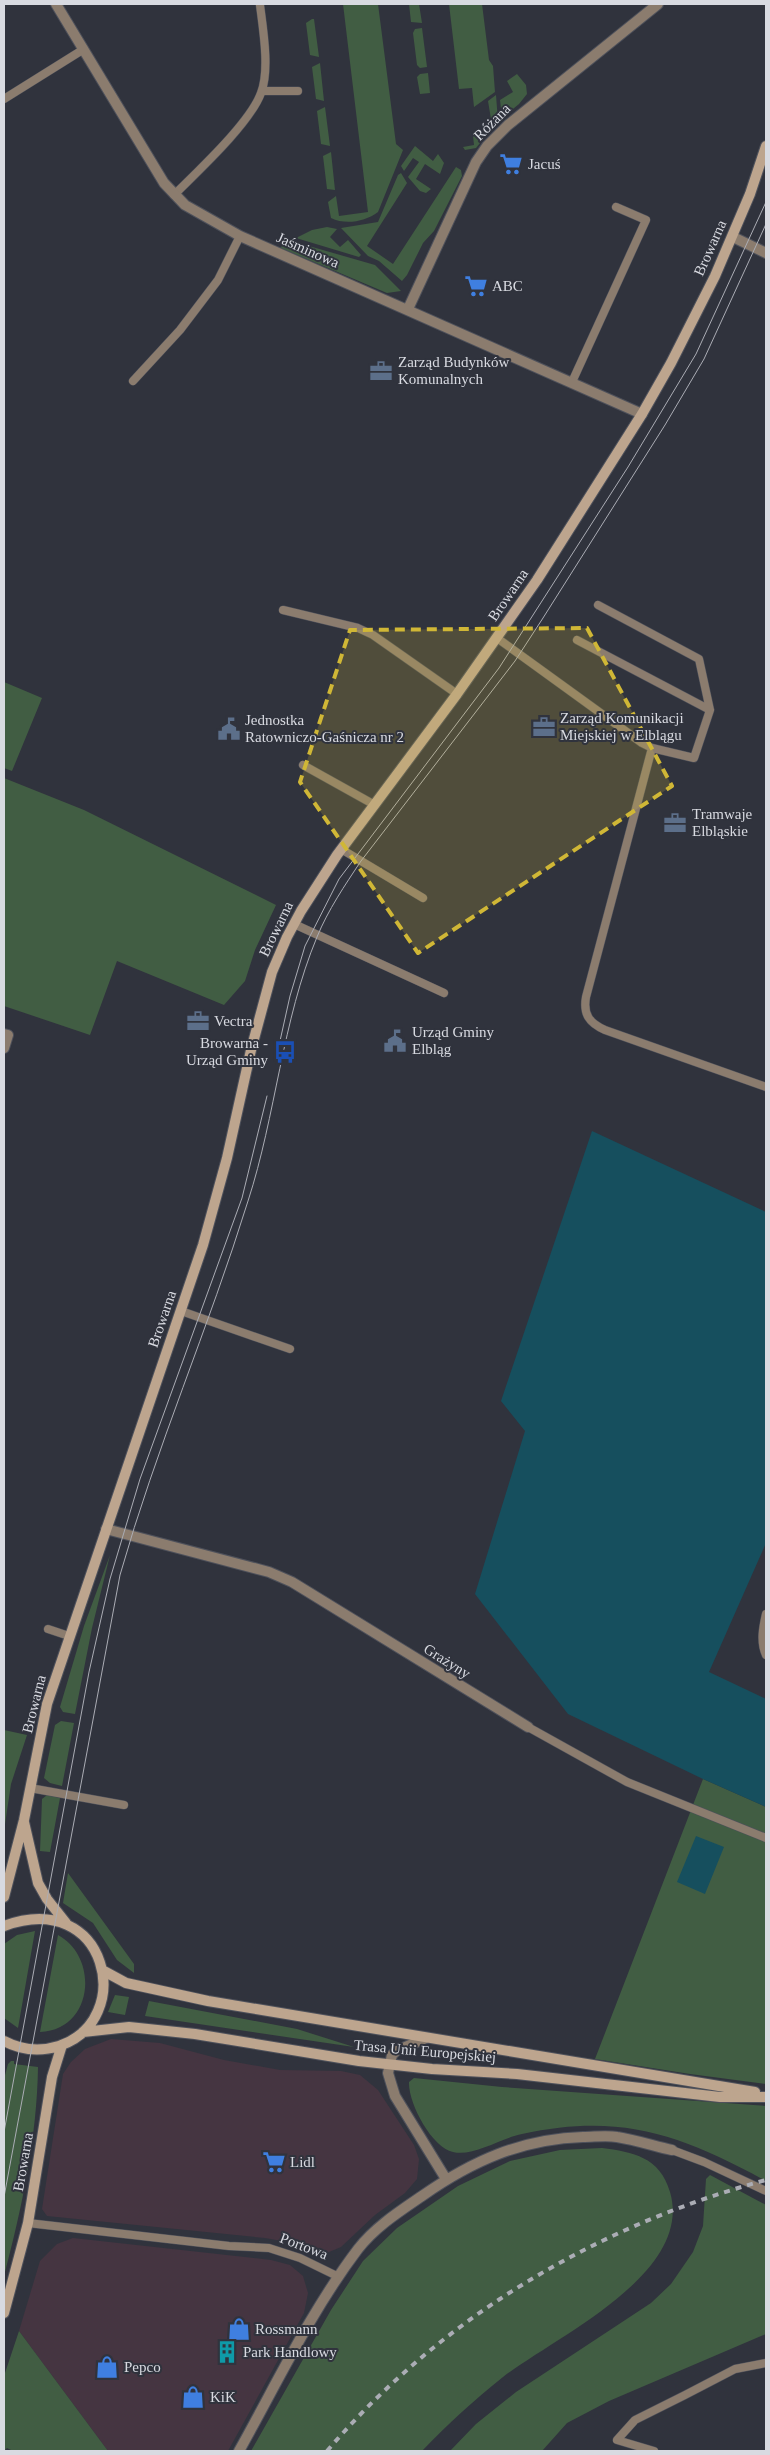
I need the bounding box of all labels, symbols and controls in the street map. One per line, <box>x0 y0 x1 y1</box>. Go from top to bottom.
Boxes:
street label: Różana <box>470 100 514 144</box>
supermarket icon: Jacuś <box>498 151 524 177</box>
place label: Jacuś <box>528 156 561 172</box>
street label: Browarna <box>691 217 729 278</box>
street label: Jaśminowa <box>274 229 342 271</box>
supermarket icon: ABC <box>463 273 489 299</box>
place label: ABC <box>492 278 523 294</box>
place label: Zarząd Budynków Komunalnych <box>398 354 509 387</box>
office icon: Zarząd Budynków Komunalnych <box>368 358 394 384</box>
street label: Browarna <box>485 566 531 624</box>
place label: Zarząd Komunikacji Miejskiej w Elblągu <box>560 710 684 743</box>
place label: Jednostka Ratowniczo-Gaśnicza nr 2 <box>245 712 404 745</box>
office icon: Zarząd Komunikacji Miejskiej w Elblągu <box>531 714 557 740</box>
public building icon: Jednostka Ratowniczo-Gaśnicza nr 2 <box>216 716 242 742</box>
place label: Tramwaje Elbląskie <box>692 806 753 839</box>
office icon: Tramwaje Elbląskie <box>662 810 688 836</box>
street label: Browarna <box>256 899 296 959</box>
office icon: Vectra <box>185 1008 211 1034</box>
place label: Vectra <box>214 1013 253 1029</box>
place label: Urząd Gminy Elbląg <box>412 1024 495 1057</box>
public building icon: Urząd Gminy Elbląg <box>382 1028 408 1054</box>
place label: Browarna - Urząd Gminy <box>186 1035 268 1068</box>
bus stop icon: Browarna - Urząd Gminy <box>272 1039 298 1065</box>
street label: Browarna <box>145 1288 179 1350</box>
street label: Grażyny <box>421 1641 474 1682</box>
street label: Browarna <box>19 1673 49 1735</box>
street label: Trasa Unii Europejskiej <box>353 2037 497 2065</box>
street label: Browarna <box>10 2131 36 2193</box>
supermarket icon: Lidl <box>261 2149 287 2175</box>
place label: Lidl <box>290 2154 315 2170</box>
street label: Portowa <box>278 2230 331 2263</box>
shop icon: Rossmann <box>226 2316 252 2342</box>
place label: Rossmann <box>255 2321 318 2337</box>
building icon: Park Handlowy <box>214 2339 240 2365</box>
place label: Park Handlowy <box>243 2344 337 2360</box>
shop icon: Pepco <box>94 2354 120 2380</box>
place label: Pepco <box>124 2359 161 2375</box>
shop icon: KiK <box>180 2384 206 2410</box>
place label: KiK <box>210 2389 236 2405</box>

